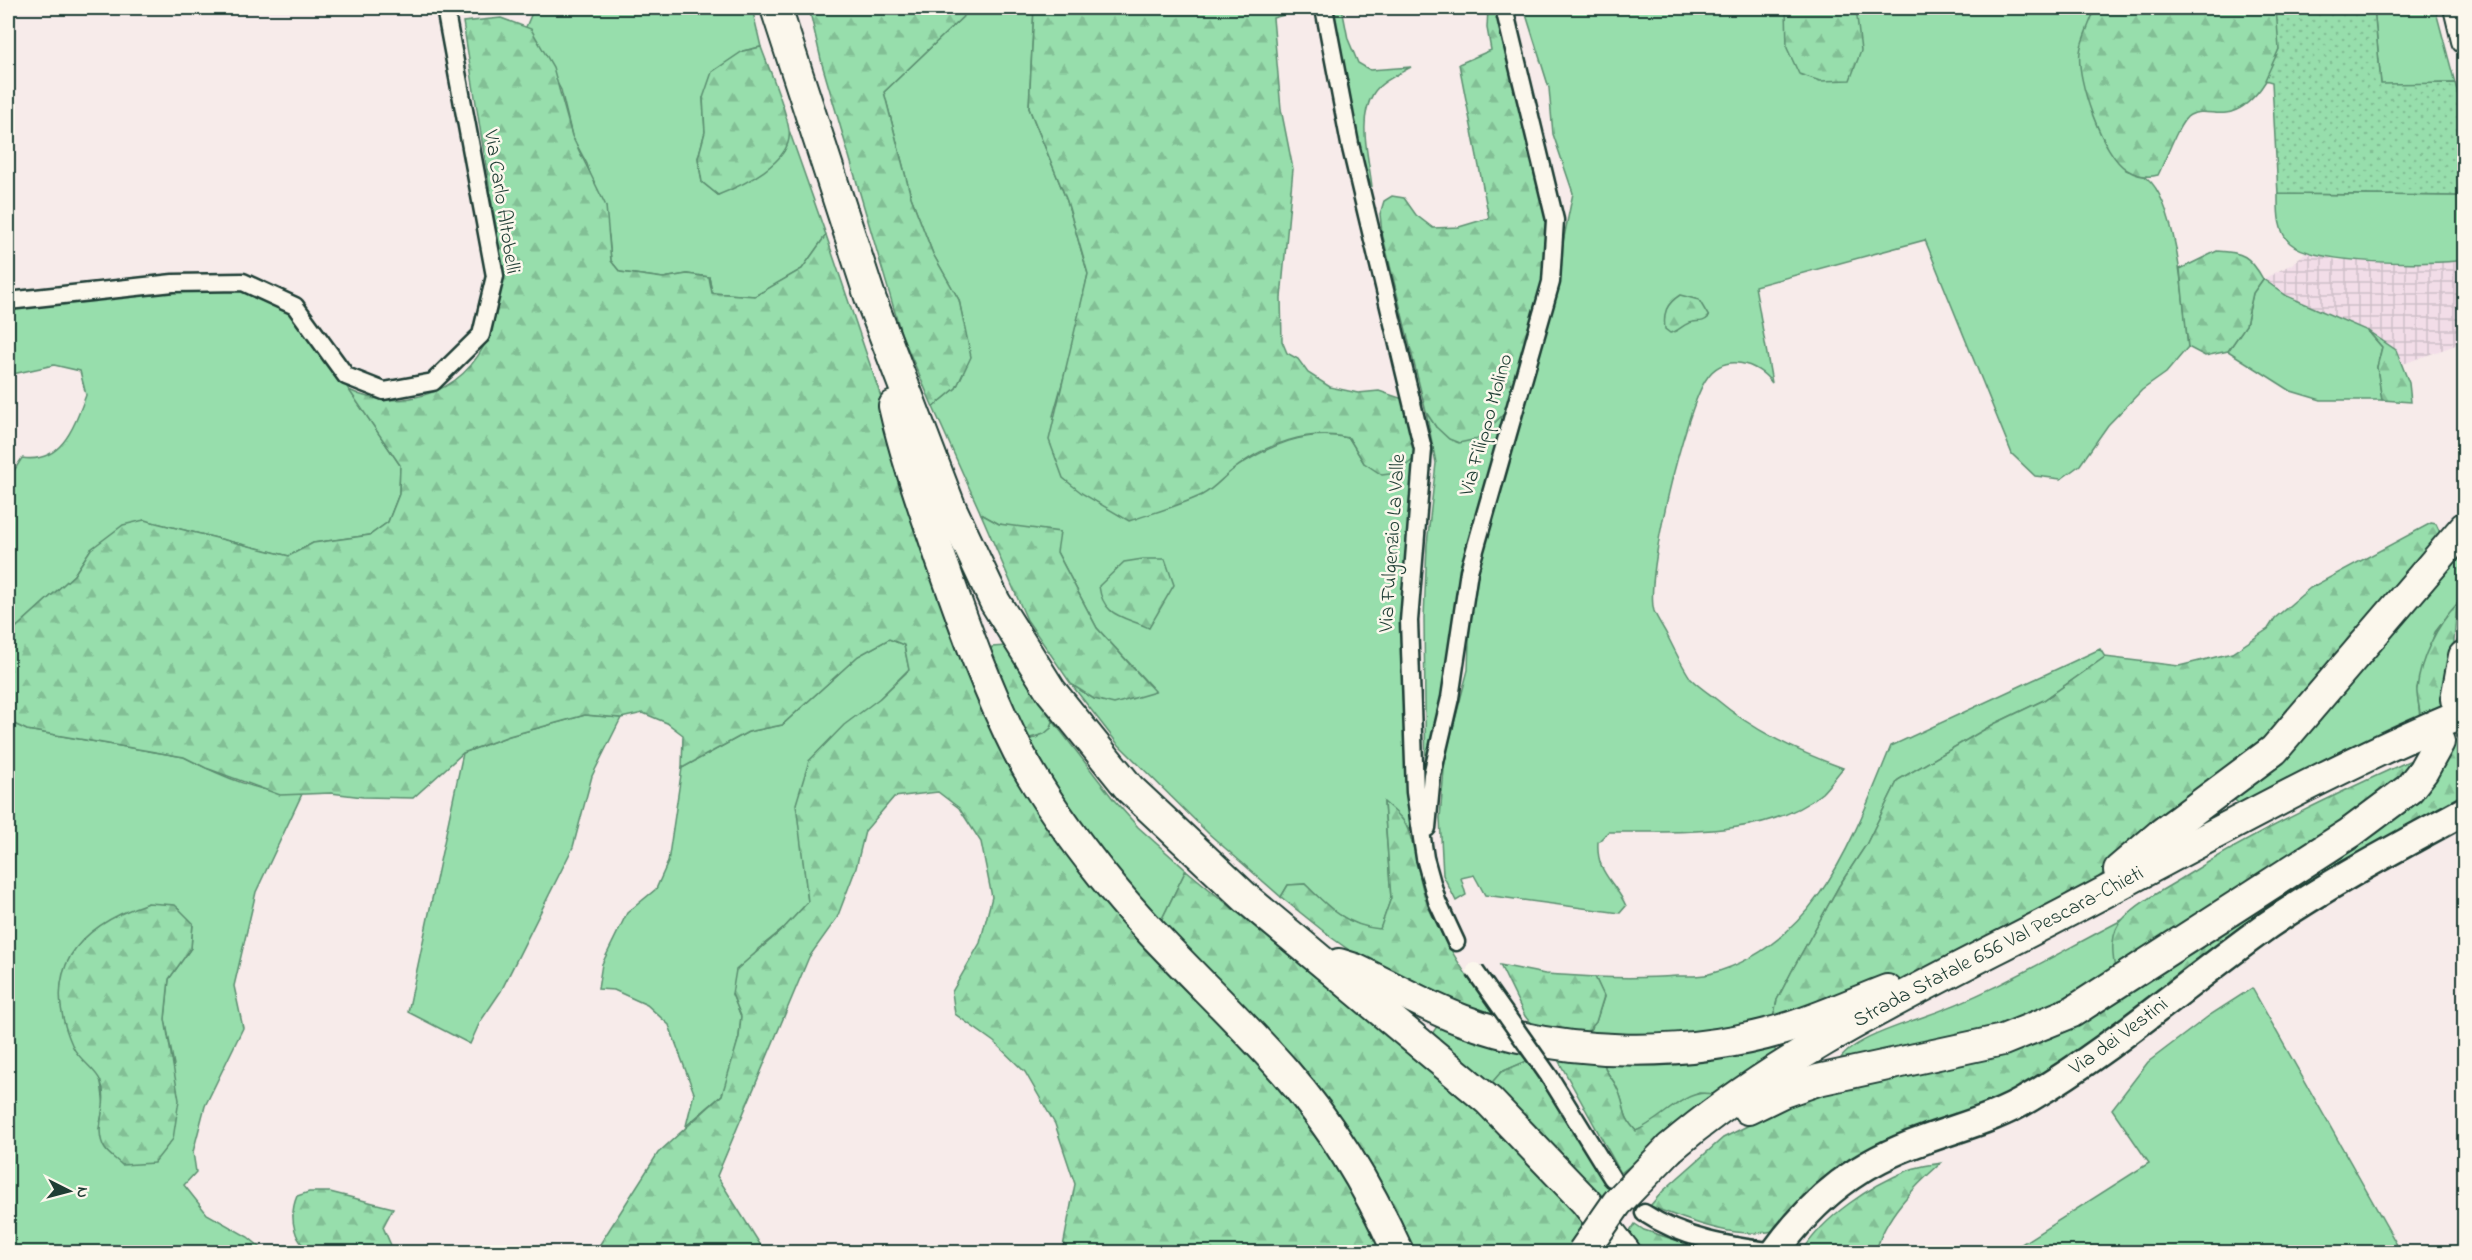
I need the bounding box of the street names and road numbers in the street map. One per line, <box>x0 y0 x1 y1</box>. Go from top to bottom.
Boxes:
street label: Via Carlo Altobelli <box>475 127 527 276</box>
street label: Via Filippo Molino <box>1452 350 1522 501</box>
street label: Via Fulgenzio La Valle <box>1372 452 1416 634</box>
street label: Strada Statale 656 Val Pescara-Chieti <box>1848 859 2149 1036</box>
street label: Via dei Vestini <box>2063 990 2175 1084</box>

